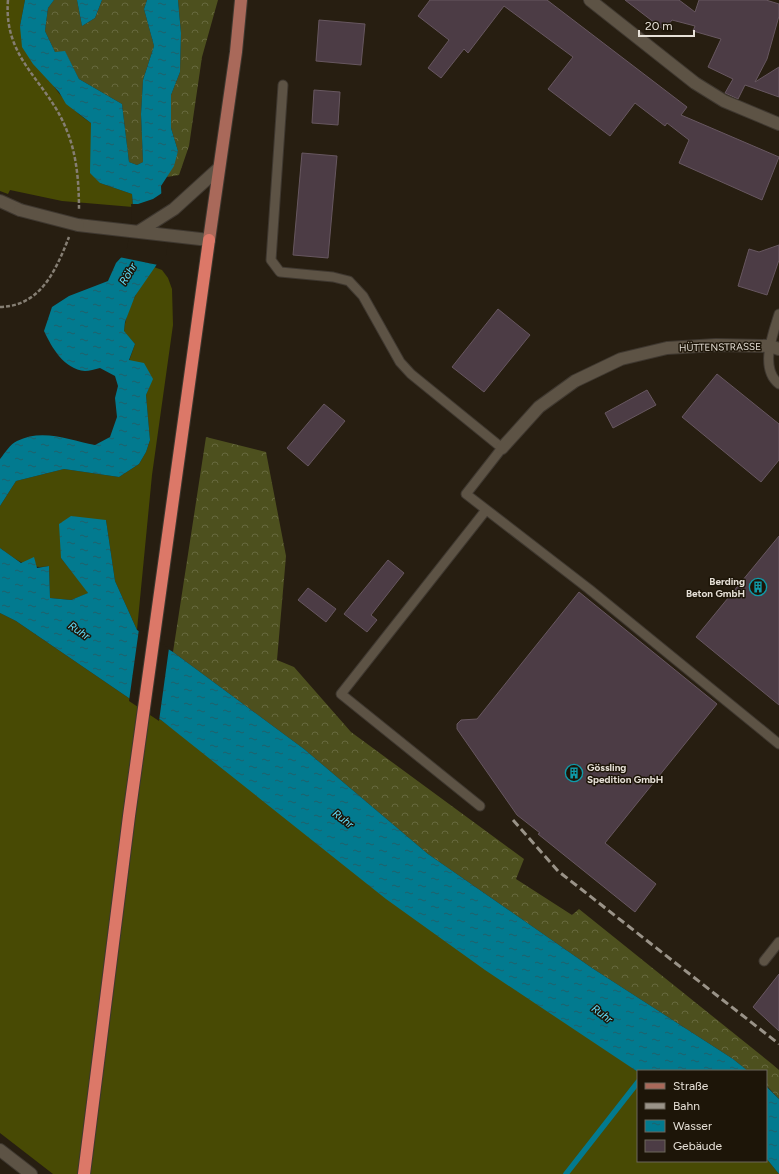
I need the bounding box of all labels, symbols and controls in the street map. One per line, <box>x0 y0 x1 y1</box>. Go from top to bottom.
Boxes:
scale bar <box>639 12 694 38</box>
text: 20 m <box>645 19 673 33</box>
water label: Röhr <box>117 260 140 287</box>
street label: HÜTTENSTRASSE <box>679 340 761 354</box>
place label: Berding Beton GmbH <box>686 575 745 600</box>
building icon: Berding Beton GmbH <box>748 577 768 597</box>
water label: Ruhr <box>66 619 93 643</box>
place label: Gössling Spedition GmbH <box>587 761 663 786</box>
building icon: Gössling Spedition GmbH <box>564 763 584 783</box>
water label: Ruhr <box>330 807 357 832</box>
water label: Ruhr <box>589 1002 616 1027</box>
legend <box>637 1070 767 1162</box>
text: Straße <box>673 1079 709 1093</box>
text: Bahn <box>673 1099 700 1113</box>
text: Wasser <box>673 1119 712 1133</box>
text: Gebäude <box>673 1139 723 1153</box>

